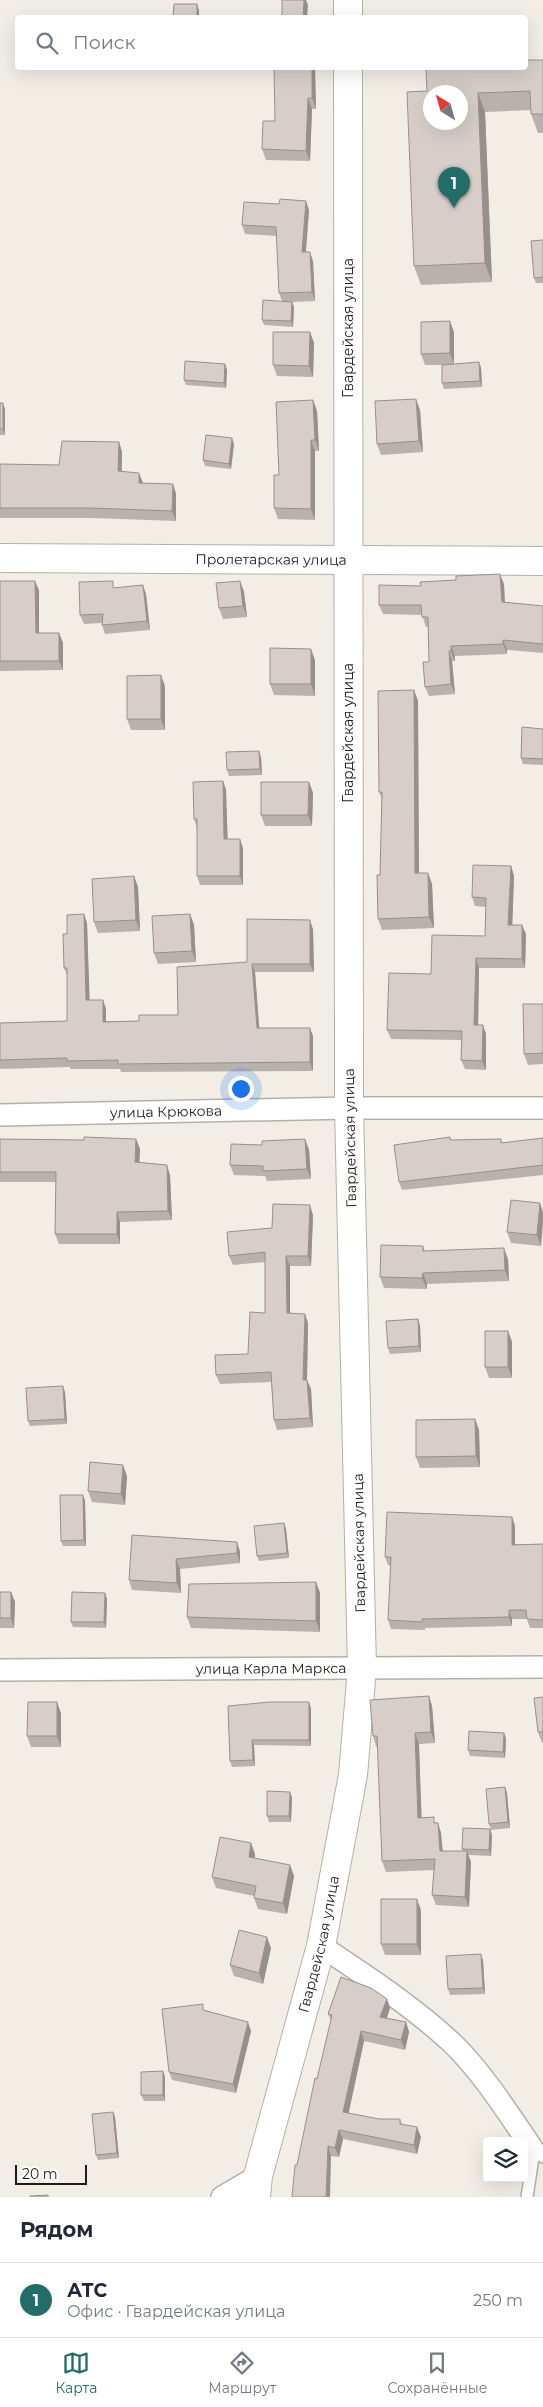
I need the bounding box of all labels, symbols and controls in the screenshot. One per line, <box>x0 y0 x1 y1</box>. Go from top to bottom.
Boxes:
search box <box>15 15 528 70</box>
icon: search <box>33 29 61 57</box>
text: Поиск <box>73 31 136 54</box>
north arrow <box>423 85 468 130</box>
pin: 1 <box>438 167 470 208</box>
street label: Гвардейская улица <box>339 258 357 398</box>
street label: Пролетарская улица <box>195 550 347 569</box>
street label: Гвардейская улица <box>339 663 357 803</box>
street label: Гвардейская улица <box>340 1068 360 1208</box>
your location <box>228 1076 254 1102</box>
street label: улица Крюкова <box>109 1102 222 1122</box>
street label: Гвардейская улица <box>349 1473 369 1613</box>
street label: улица Карла Маркса <box>195 1659 346 1678</box>
street label: Гвардейская улица <box>294 1874 343 2015</box>
map controls <box>483 2137 528 2182</box>
button: layers <box>483 2137 528 2182</box>
scale bar <box>15 2162 88 2185</box>
text: 20 m <box>22 2165 58 2183</box>
text: Рядом <box>20 2217 93 2242</box>
text: АТС <box>67 2279 107 2302</box>
text: 1 <box>33 2291 39 2310</box>
text: 250 m <box>473 2291 523 2310</box>
text: Офис · Гвардейская улица <box>67 2302 285 2321</box>
tab: Карта <box>55 2349 97 2397</box>
tab: Маршрут <box>208 2349 276 2397</box>
tab: Сохранённые <box>387 2349 487 2397</box>

